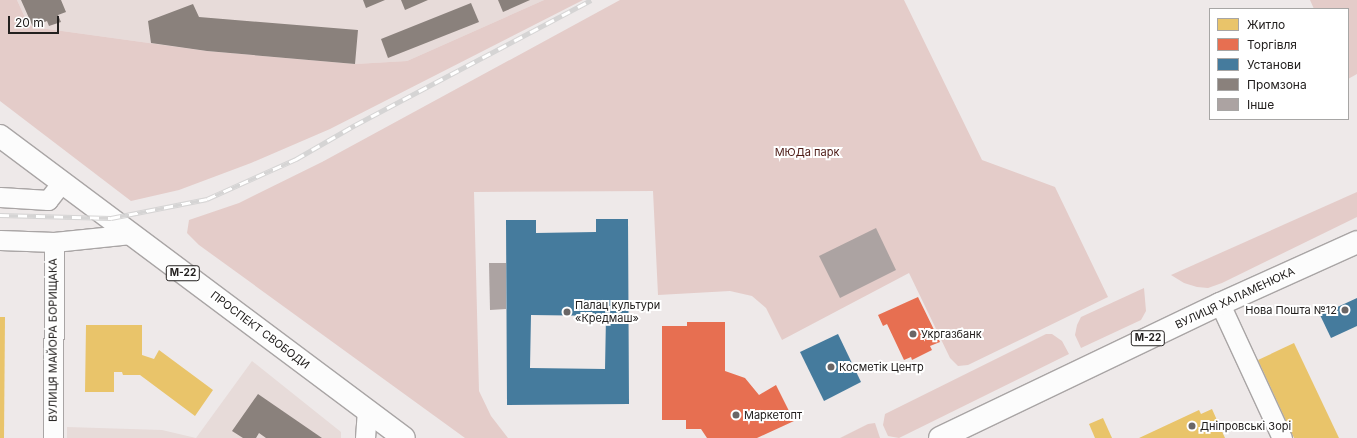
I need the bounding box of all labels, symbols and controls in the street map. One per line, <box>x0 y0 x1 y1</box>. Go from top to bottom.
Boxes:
scale bar <box>10 8 61 34</box>
legend <box>1209 8 1349 120</box>
text: 20 m <box>15 15 44 30</box>
text: Житло <box>1247 17 1285 32</box>
text: Торгівля <box>1247 37 1297 52</box>
text: Установи <box>1247 57 1301 72</box>
text: Промзона <box>1247 77 1307 92</box>
text: Інше <box>1247 97 1274 112</box>
park label: МЮДа парк <box>775 145 839 159</box>
street label: ВУЛИЦЯ МАЙОРА БОРИЩАКА <box>46 258 60 422</box>
street label: ВУЛИЦЯ ХАЛАМЕНЮКА <box>1173 264 1297 332</box>
road number: М-22 <box>165 265 201 281</box>
street label: ПРОСПЕКТ СВОБОДИ <box>208 288 312 372</box>
place label: Палац культури «Кредмаш» <box>575 299 660 325</box>
place label: Нова Пошта №12 <box>1245 303 1337 317</box>
marker: Нова Пошта №12 <box>1340 305 1350 315</box>
marker: Палац культури «Кредмаш» <box>562 307 572 317</box>
place label: Укргазбанк <box>921 327 982 341</box>
marker: Укргазбанк <box>908 329 918 339</box>
road number: М-22 <box>1130 330 1166 346</box>
place label: Косметік Центр <box>839 360 924 374</box>
marker: Косметік Центр <box>826 362 836 372</box>
place label: Маркетопт <box>744 408 802 422</box>
marker: Маркетопт <box>731 410 741 420</box>
place label: Дніпровські Зорі <box>1200 419 1291 433</box>
marker: Дніпровські Зорі <box>1187 421 1197 431</box>

